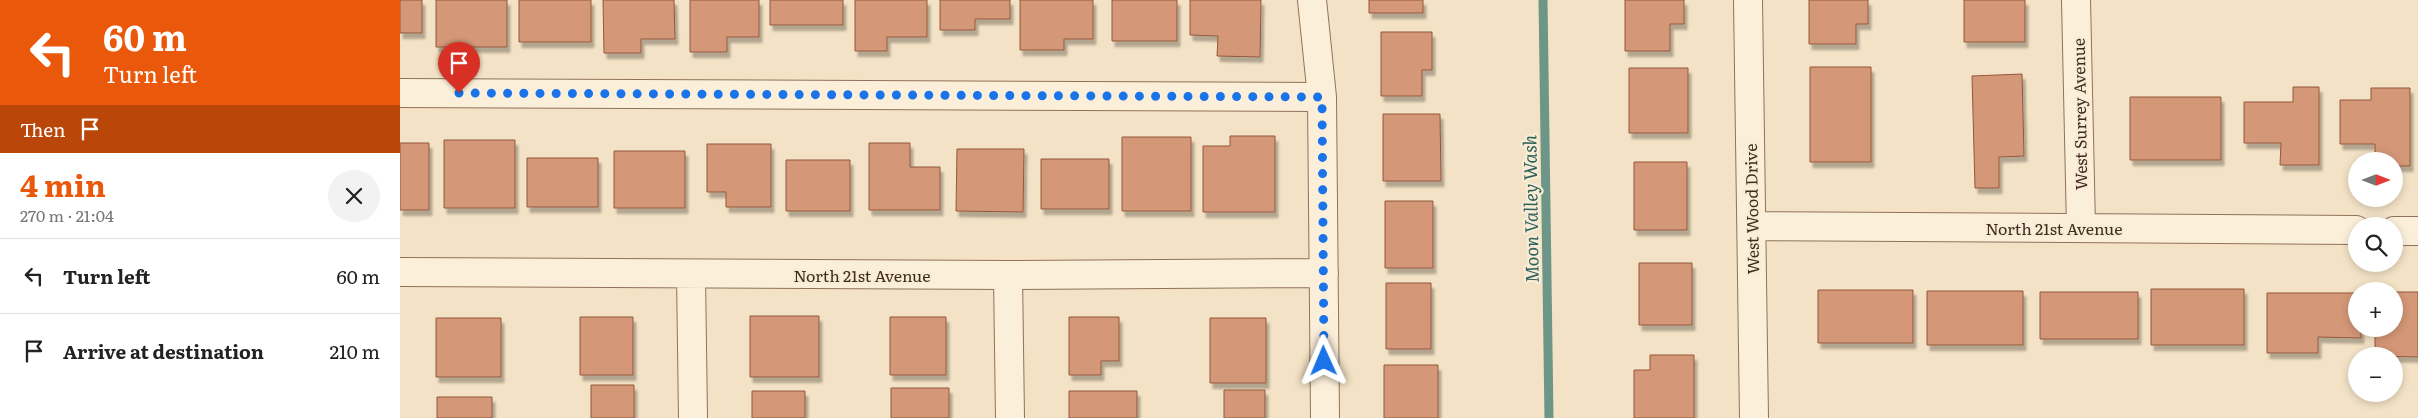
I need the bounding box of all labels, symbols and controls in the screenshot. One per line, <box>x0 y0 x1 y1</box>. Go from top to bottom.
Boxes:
text: 60 m <box>103 10 187 62</box>
icon: left <box>20 20 85 85</box>
street label: West Surrey Avenue <box>2066 38 2092 190</box>
pin <box>438 42 480 93</box>
icon: arrive <box>445 49 473 77</box>
text: Turn left <box>103 57 197 90</box>
text: Then <box>20 115 66 143</box>
icon: arrive <box>76 115 104 143</box>
water label: Moon Valley Wash <box>1515 134 1545 283</box>
street label: West Wood Drive <box>1738 143 1764 275</box>
north arrow <box>2348 152 2402 208</box>
map controls <box>2348 152 2403 402</box>
text: 4 min <box>20 162 106 206</box>
button: close <box>328 170 380 222</box>
text: 270 m · 21:04 <box>20 203 114 227</box>
street label: North 21st Avenue <box>1985 216 2123 240</box>
button: search <box>2348 217 2403 272</box>
icon: left <box>20 262 48 290</box>
text: Turn left <box>63 262 150 290</box>
text: 60 m <box>337 262 380 290</box>
street label: North 21st Avenue <box>793 263 931 287</box>
button: + <box>2348 282 2403 337</box>
position arrow <box>1297 334 1349 386</box>
icon: arrive <box>20 337 48 365</box>
text: Arrive at destination <box>63 337 264 365</box>
text: 210 m <box>329 337 380 365</box>
button: − <box>2348 347 2403 402</box>

